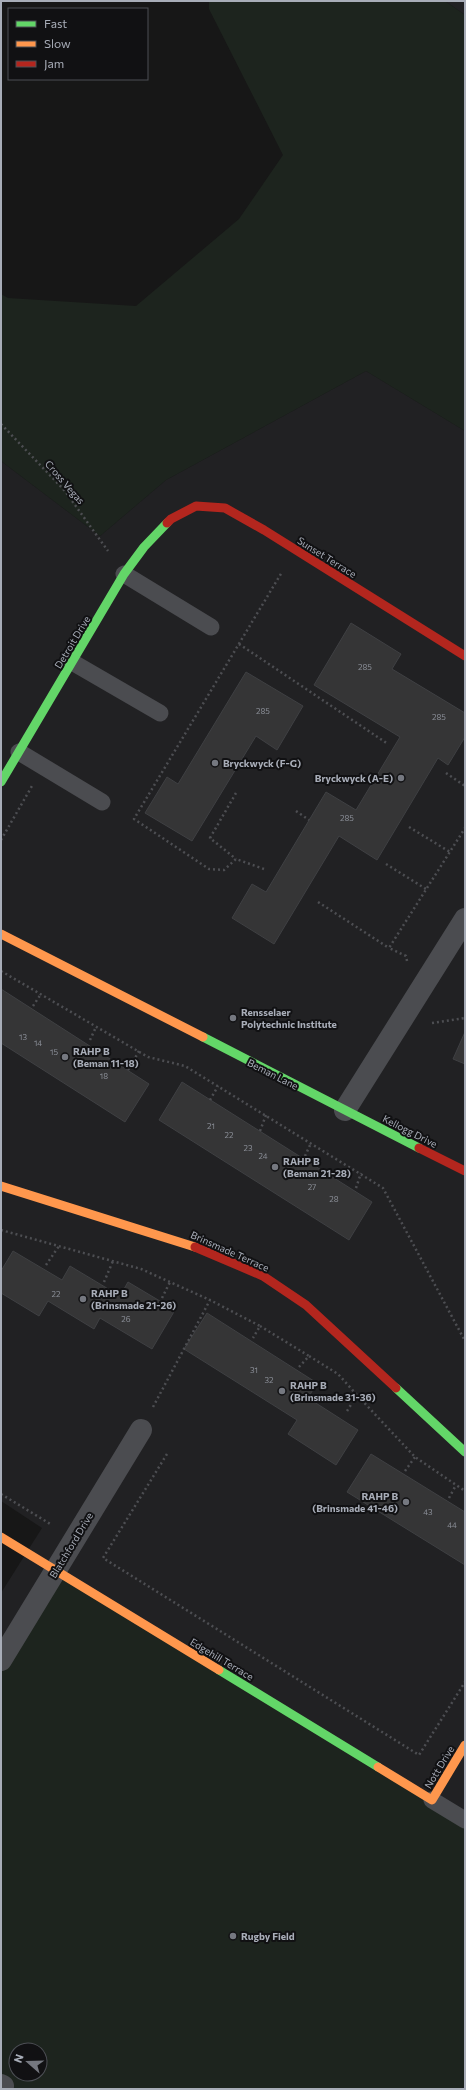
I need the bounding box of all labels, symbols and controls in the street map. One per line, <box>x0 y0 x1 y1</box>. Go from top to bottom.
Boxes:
legend <box>8 8 148 80</box>
text: Fast <box>44 16 67 30</box>
text: Slow <box>44 36 71 50</box>
text: Jam <box>44 56 64 71</box>
street label: Cross Vegas <box>43 458 88 507</box>
street label: Sunset Terrace <box>295 534 359 580</box>
street label: Detroit Drive <box>52 614 92 670</box>
house number: 285 <box>358 662 372 672</box>
house number: 285 <box>256 706 270 716</box>
house number: 285 <box>432 712 446 722</box>
place label: Bryckwyck (F-G) <box>223 757 301 769</box>
marker: Bryckwyck (F-G) <box>210 758 220 768</box>
place label: Bryckwyck (A-E) <box>315 772 393 784</box>
marker: Bryckwyck (A-E) <box>396 773 406 783</box>
house number: 285 <box>340 813 354 823</box>
place label: Rensselaer Polytechnic Institute <box>241 1006 337 1030</box>
marker: Rensselaer Polytechnic Institute <box>228 1013 238 1023</box>
house number: 13 <box>19 1032 27 1042</box>
house number: 14 <box>34 1038 42 1048</box>
place label: RAHP B (Beman 11-18) <box>73 1045 139 1069</box>
house number: 15 <box>50 1047 58 1057</box>
marker: RAHP B (Beman 11-18) <box>60 1052 70 1062</box>
street label: Beman Lane <box>246 1056 300 1092</box>
house number: 18 <box>100 1071 108 1081</box>
street label: Kellogg Drive <box>381 1112 439 1150</box>
house number: 21 <box>207 1121 215 1131</box>
house number: 22 <box>225 1130 234 1140</box>
house number: 23 <box>244 1143 253 1153</box>
house number: 24 <box>258 1151 268 1161</box>
place label: RAHP B (Beman 21-28) <box>283 1155 351 1179</box>
marker: RAHP B (Beman 21-28) <box>270 1162 280 1172</box>
house number: 27 <box>308 1182 316 1192</box>
house number: 28 <box>329 1194 339 1204</box>
street label: Brinsmade Terrace <box>189 1228 271 1274</box>
place label: RAHP B (Brinsmade 21-26) <box>91 1287 176 1311</box>
house number: 22 <box>52 1289 61 1299</box>
marker: RAHP B (Brinsmade 21-26) <box>78 1294 88 1304</box>
house number: 26 <box>121 1314 131 1324</box>
house number: 31 <box>250 1365 258 1375</box>
house number: 32 <box>265 1375 274 1385</box>
place label: RAHP B (Brinsmade 31-36) <box>290 1379 376 1403</box>
marker: RAHP B (Brinsmade 31-36) <box>277 1386 287 1396</box>
place label: RAHP B (Brinsmade 41-46) <box>312 1490 398 1514</box>
marker: RAHP B (Brinsmade 41-46) <box>401 1497 411 1507</box>
house number: 43 <box>423 1507 433 1517</box>
street label: Blatchford Drive <box>47 1510 95 1580</box>
house number: 44 <box>447 1520 457 1530</box>
street label: Edgehill Terrace <box>188 1635 256 1683</box>
street label: Nott Drive <box>422 1743 456 1791</box>
place label: Rugby Field <box>241 1930 295 1942</box>
marker: Rugby Field <box>228 1931 238 1941</box>
north arrow <box>8 2042 48 2082</box>
text: N <box>11 2052 26 2065</box>

